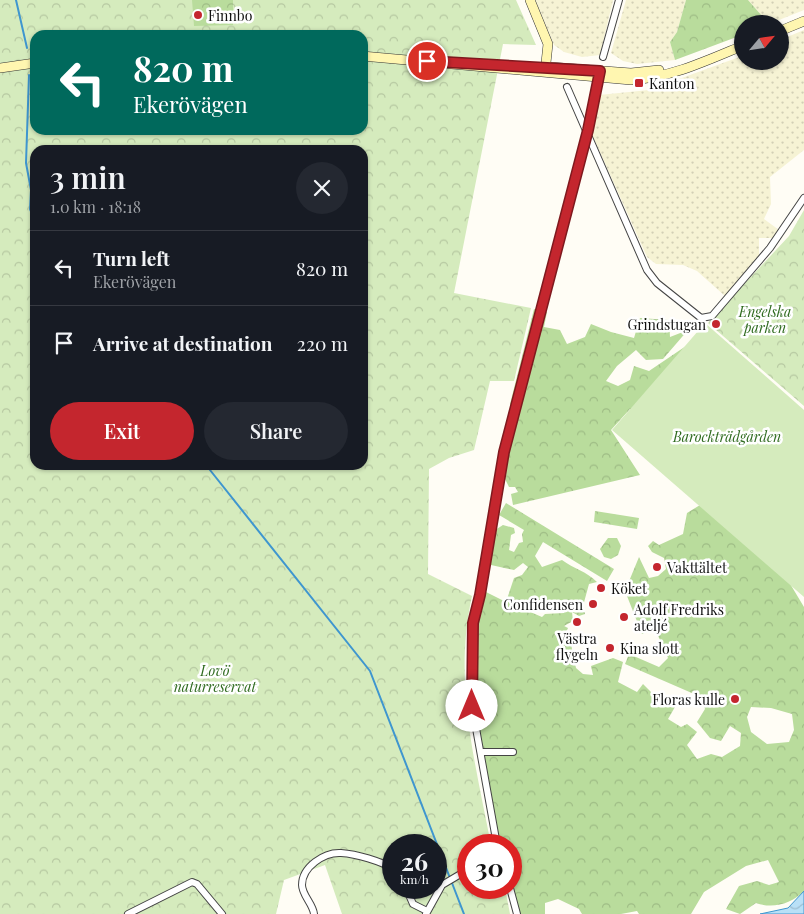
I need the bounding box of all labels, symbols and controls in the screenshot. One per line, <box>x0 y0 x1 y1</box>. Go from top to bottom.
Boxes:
place label: Finnbo <box>208 6 253 25</box>
marker: Finnbo <box>192 9 204 21</box>
north arrow <box>734 15 789 70</box>
map controls <box>734 15 789 70</box>
pin <box>406 40 448 82</box>
text: 820 m <box>133 44 233 91</box>
icon: arrive <box>413 47 441 75</box>
icon: left <box>50 50 115 115</box>
place label: Kanton <box>649 74 695 93</box>
marker: Kanton <box>633 77 645 89</box>
text: Ekerövägen <box>133 89 248 119</box>
text: 3 min <box>50 157 126 197</box>
button: close <box>296 162 348 214</box>
text: 1.0 km · 18:18 <box>50 196 141 217</box>
text: Turn left <box>93 245 170 271</box>
icon: left <box>50 254 78 282</box>
text: 820 m <box>296 255 348 281</box>
text: Ekerövägen <box>93 271 176 292</box>
park label: Engelska parken <box>738 302 791 337</box>
place label: Grindstugan <box>627 315 707 334</box>
marker: Grindstugan <box>710 318 722 330</box>
icon: arrive <box>50 329 78 357</box>
text: Arrive at destination <box>93 330 273 356</box>
text: 220 m <box>297 330 348 356</box>
button: Exit <box>50 402 194 460</box>
button: Share <box>204 402 348 460</box>
park label: Barockträdgården <box>672 427 781 446</box>
place label: Vakttältet <box>666 558 728 577</box>
marker: Vakttältet <box>651 561 663 573</box>
place label: Köket <box>611 579 648 598</box>
marker: Köket <box>595 582 607 594</box>
place label: Confidensen <box>503 595 584 614</box>
marker: Confidensen <box>587 598 599 610</box>
place label: Adolf Fredriks ateljé <box>633 600 724 635</box>
marker: Adolf Fredriks ateljé <box>618 611 630 623</box>
marker: Västra flygeln <box>571 616 583 628</box>
place label: Västra flygeln <box>556 629 599 664</box>
place label: Kina slott <box>620 639 680 658</box>
marker: Kina slott <box>604 642 616 654</box>
park label: Lovö naturreservat <box>174 661 258 696</box>
position arrow <box>445 679 497 731</box>
place label: Floras kulle <box>652 690 725 709</box>
marker: Floras kulle <box>729 693 741 705</box>
speed limit sign: 30 <box>457 834 522 899</box>
text: 26 <box>401 844 428 877</box>
text: km/h <box>400 871 429 887</box>

